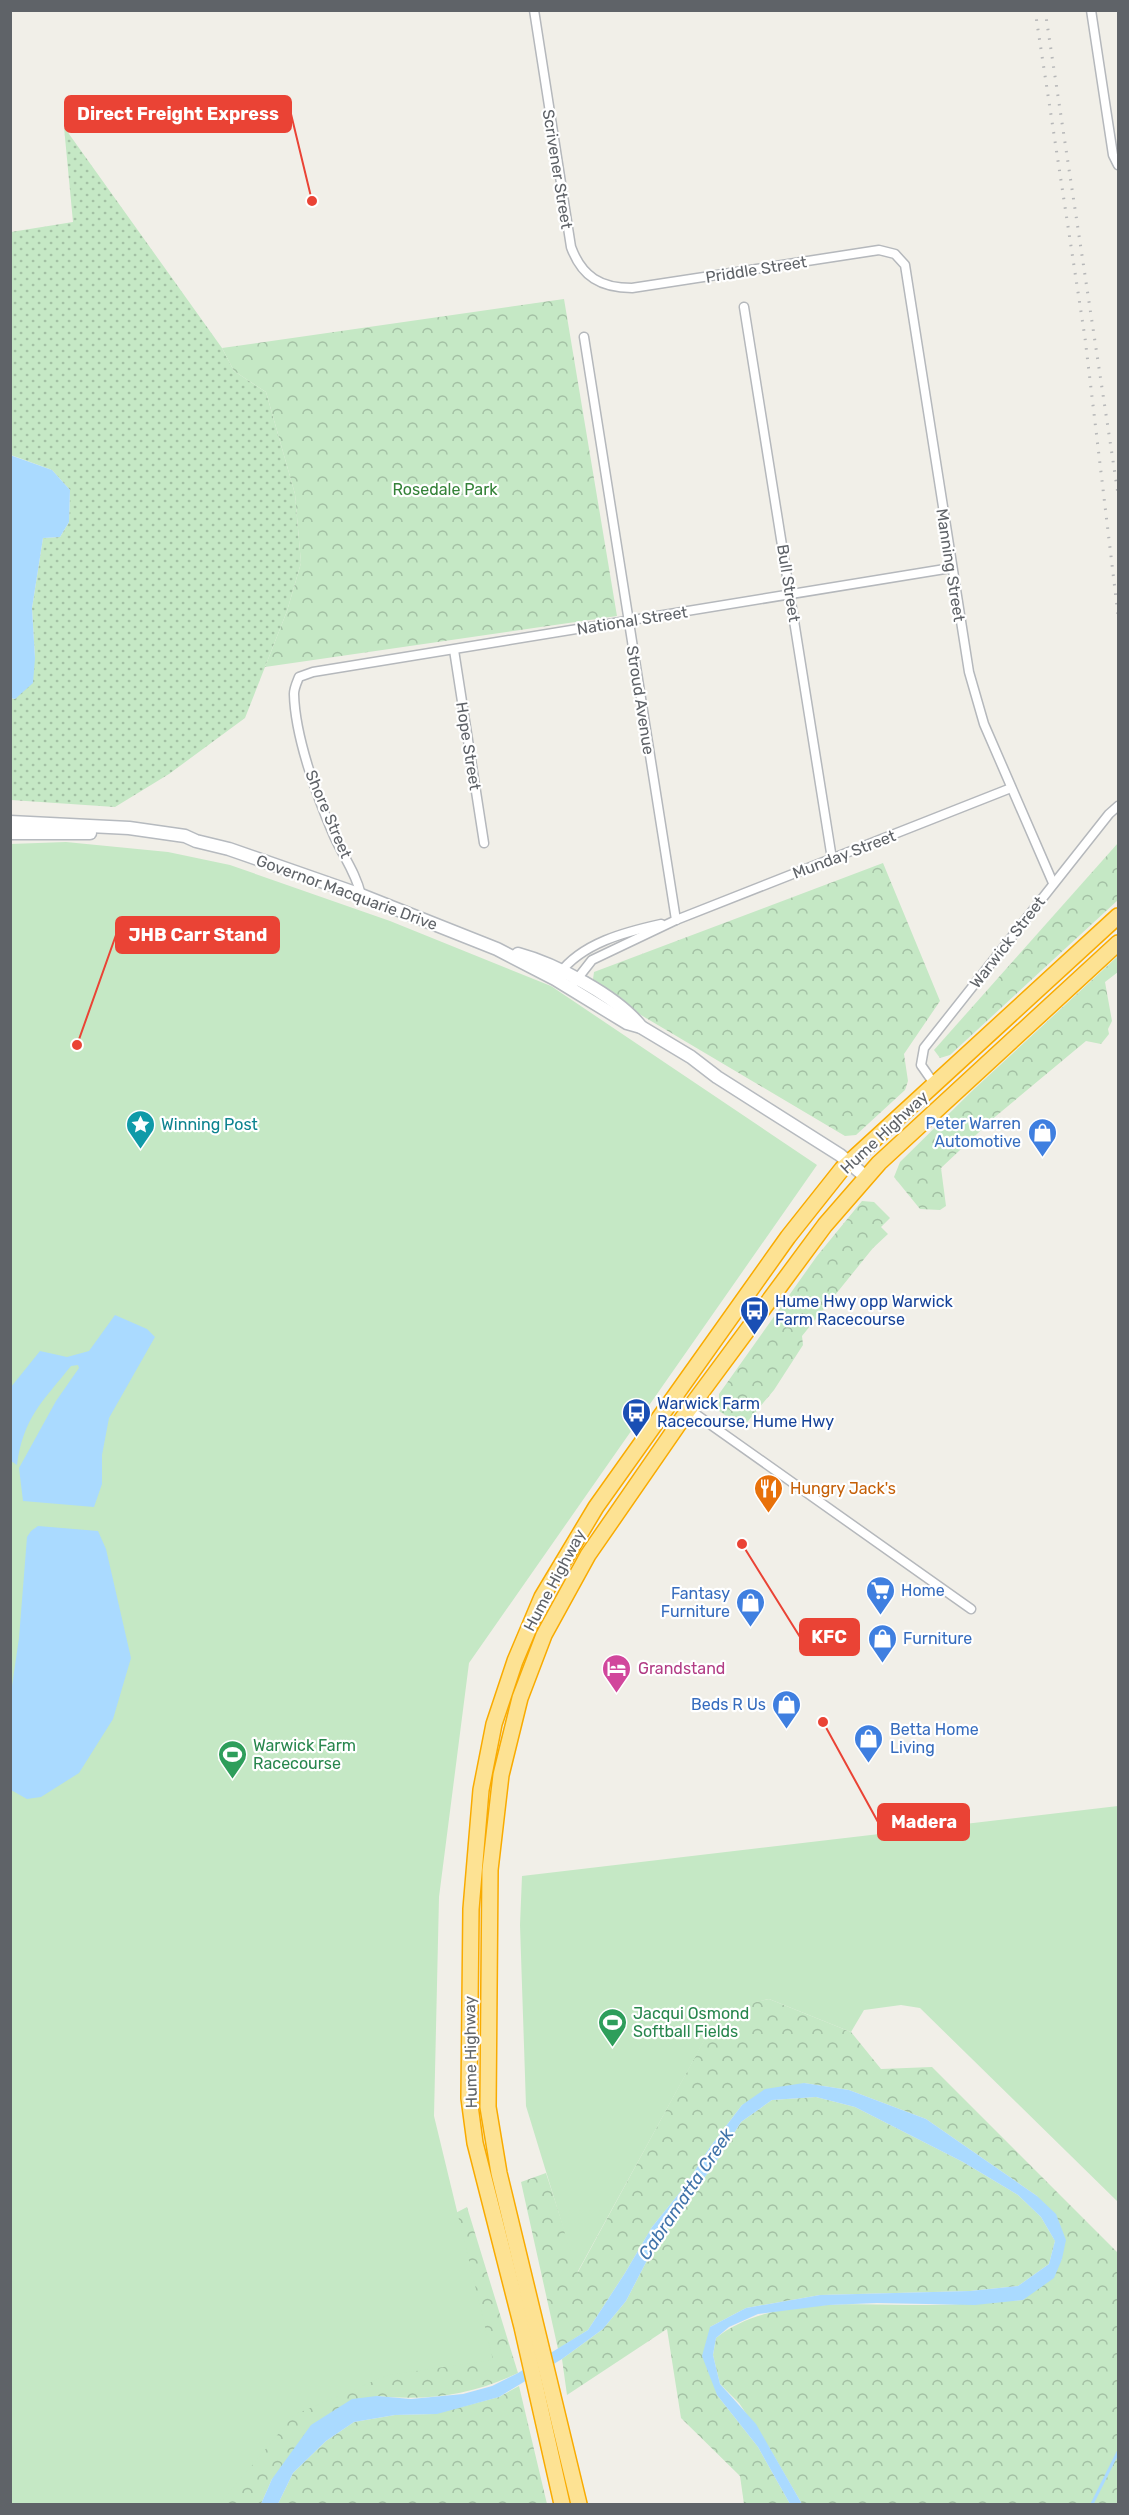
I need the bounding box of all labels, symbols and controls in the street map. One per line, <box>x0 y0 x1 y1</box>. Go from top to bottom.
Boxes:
callout: Direct Freight Express <box>65 96 291 132</box>
text: Direct Freight Express <box>77 103 279 125</box>
street label: Scrivener Street <box>539 108 576 230</box>
street label: Priddle Street <box>704 252 808 287</box>
park label: Rosedale Park <box>392 480 498 499</box>
street label: Manning Street <box>932 507 969 623</box>
street label: Bull Street <box>773 543 804 623</box>
street label: National Street <box>575 602 689 639</box>
street label: Stroud Avenue <box>623 644 658 756</box>
street label: Hope Street <box>452 701 485 792</box>
street label: Shore Street <box>301 767 356 861</box>
street label: Munday Street <box>790 826 898 883</box>
street label: Governor Macquarie Drive <box>254 851 440 934</box>
street label: Warwick Street <box>966 893 1049 992</box>
callout: JHB Carr Stand <box>116 917 279 953</box>
text: JHB Carr Stand <box>129 924 267 946</box>
street label: Hume Highway <box>837 1087 932 1178</box>
place icon: Winning Post <box>124 1108 156 1150</box>
place label: Peter Warren Automotive <box>925 1114 1021 1151</box>
place label: Winning Post <box>161 1115 258 1134</box>
shop icon: Peter Warren Automotive <box>1026 1116 1058 1158</box>
place label: Hume Hwy opp Warwick Farm Racecourse <box>775 1292 954 1329</box>
bus stop icon: Hume Hwy opp Warwick Farm Racecourse <box>738 1294 770 1336</box>
place label: Warwick Farm Racecourse, Hume Hwy <box>657 1394 834 1431</box>
bus stop icon: Warwick Farm Racecourse, Hume Hwy <box>620 1396 652 1438</box>
restaurant icon: Hungry Jack's <box>753 1472 785 1514</box>
place label: Hungry Jack's <box>790 1479 896 1498</box>
street label: Hume Highway <box>520 1526 589 1634</box>
supermarket icon: Home <box>864 1574 896 1616</box>
place label: Home <box>901 1581 945 1600</box>
place label: Fantasy Furniture <box>661 1584 730 1621</box>
shop icon: Fantasy Furniture <box>735 1586 767 1628</box>
callout: KFC <box>800 1619 859 1655</box>
shop icon: Furniture <box>866 1622 898 1664</box>
text: KFC <box>811 1626 847 1648</box>
place label: Furniture <box>903 1629 972 1648</box>
hotel icon: Grandstand <box>601 1652 633 1694</box>
place label: Grandstand <box>638 1659 725 1678</box>
shop icon: Beds R Us <box>771 1688 803 1730</box>
place label: Beds R Us <box>691 1695 766 1714</box>
place label: Betta Home Living <box>890 1720 979 1757</box>
shop icon: Betta Home Living <box>853 1722 885 1764</box>
place label: Warwick Farm Racecourse <box>253 1736 356 1773</box>
sports icon: Warwick Farm Racecourse <box>216 1738 248 1780</box>
callout: Madera <box>878 1804 969 1840</box>
text: Madera <box>891 1811 957 1833</box>
street label: Hume Highway <box>460 1995 481 2109</box>
place label: Jacqui Osmond Softball Fields <box>633 2004 749 2041</box>
sports icon: Jacqui Osmond Softball Fields <box>596 2006 628 2048</box>
water label: Cabramatta Creek <box>634 2123 739 2264</box>

